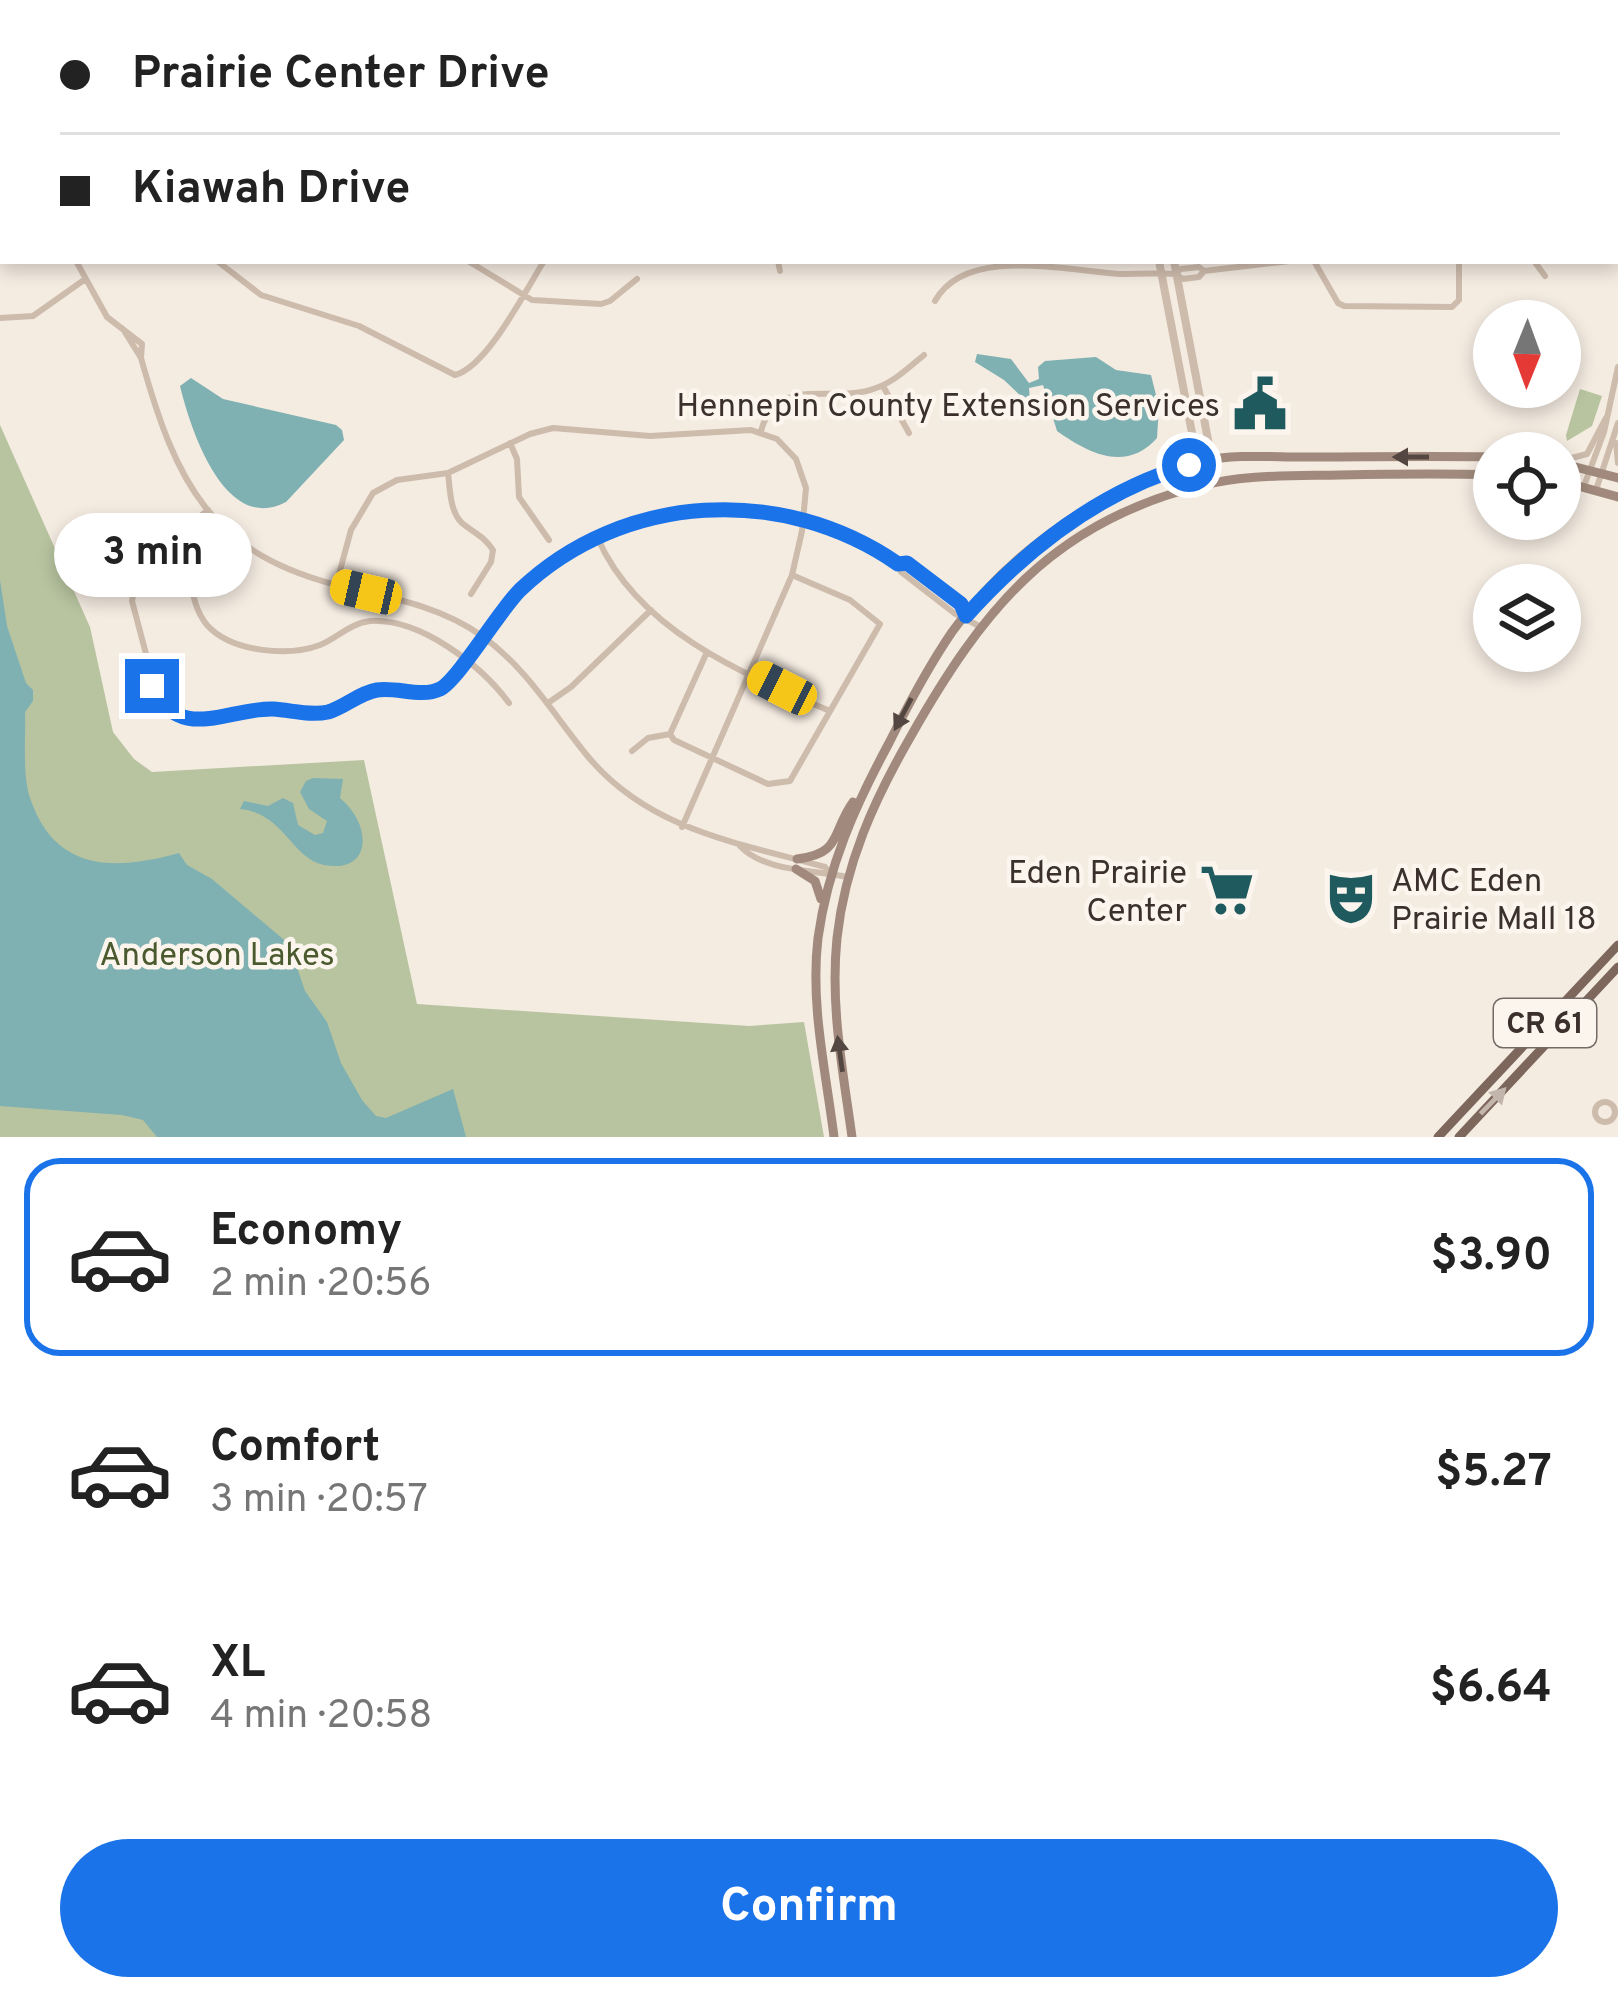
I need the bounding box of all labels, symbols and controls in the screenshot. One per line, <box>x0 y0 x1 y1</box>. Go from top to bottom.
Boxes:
text: Prairie Center Drive <box>132 47 550 104</box>
text: Kiawah Drive <box>132 162 410 219</box>
north arrow <box>1473 300 1581 408</box>
map controls <box>1473 300 1581 672</box>
public building icon: Hennepin County Extension Services <box>1231 375 1289 433</box>
place label: Hennepin County Extension Services <box>676 387 1220 429</box>
button: locate <box>1473 432 1581 540</box>
route start <box>1162 438 1216 492</box>
one-way arrow <box>1391 447 1429 466</box>
callout: 3 min <box>53 512 251 596</box>
text: 3 min <box>102 530 204 579</box>
button: layers <box>1473 564 1581 672</box>
car <box>327 566 405 618</box>
car <box>742 656 822 720</box>
route end <box>125 659 179 713</box>
one-way arrow <box>894 697 914 732</box>
place label: Eden Prairie Center <box>1008 854 1187 934</box>
supermarket icon: Eden Prairie Center <box>1198 861 1256 919</box>
place label: AMC Eden Prairie Mall 18 <box>1391 862 1597 942</box>
theatre icon: AMC Eden Prairie Mall 18 <box>1322 869 1380 927</box>
park label: Anderson Lakes <box>99 936 335 978</box>
road number: CR 61 <box>1494 999 1596 1047</box>
one-way arrow <box>831 1035 850 1073</box>
one-way arrow <box>1479 1087 1507 1116</box>
icon: car <box>66 1203 174 1311</box>
text: Economy <box>210 1204 402 1261</box>
text: $3.90 <box>1431 1229 1552 1286</box>
text: 2 min · 20:56 <box>210 1261 431 1310</box>
icon: car <box>66 1419 174 1527</box>
text: Comfort <box>210 1420 380 1477</box>
text: $5.27 <box>1435 1445 1552 1502</box>
text: 3 min · 20:57 <box>210 1477 428 1526</box>
icon: car <box>66 1635 174 1743</box>
text: XL <box>210 1636 265 1693</box>
text: $6.64 <box>1430 1661 1552 1718</box>
text: 4 min · 20:58 <box>210 1693 432 1742</box>
button: Confirm <box>60 1839 1558 1977</box>

